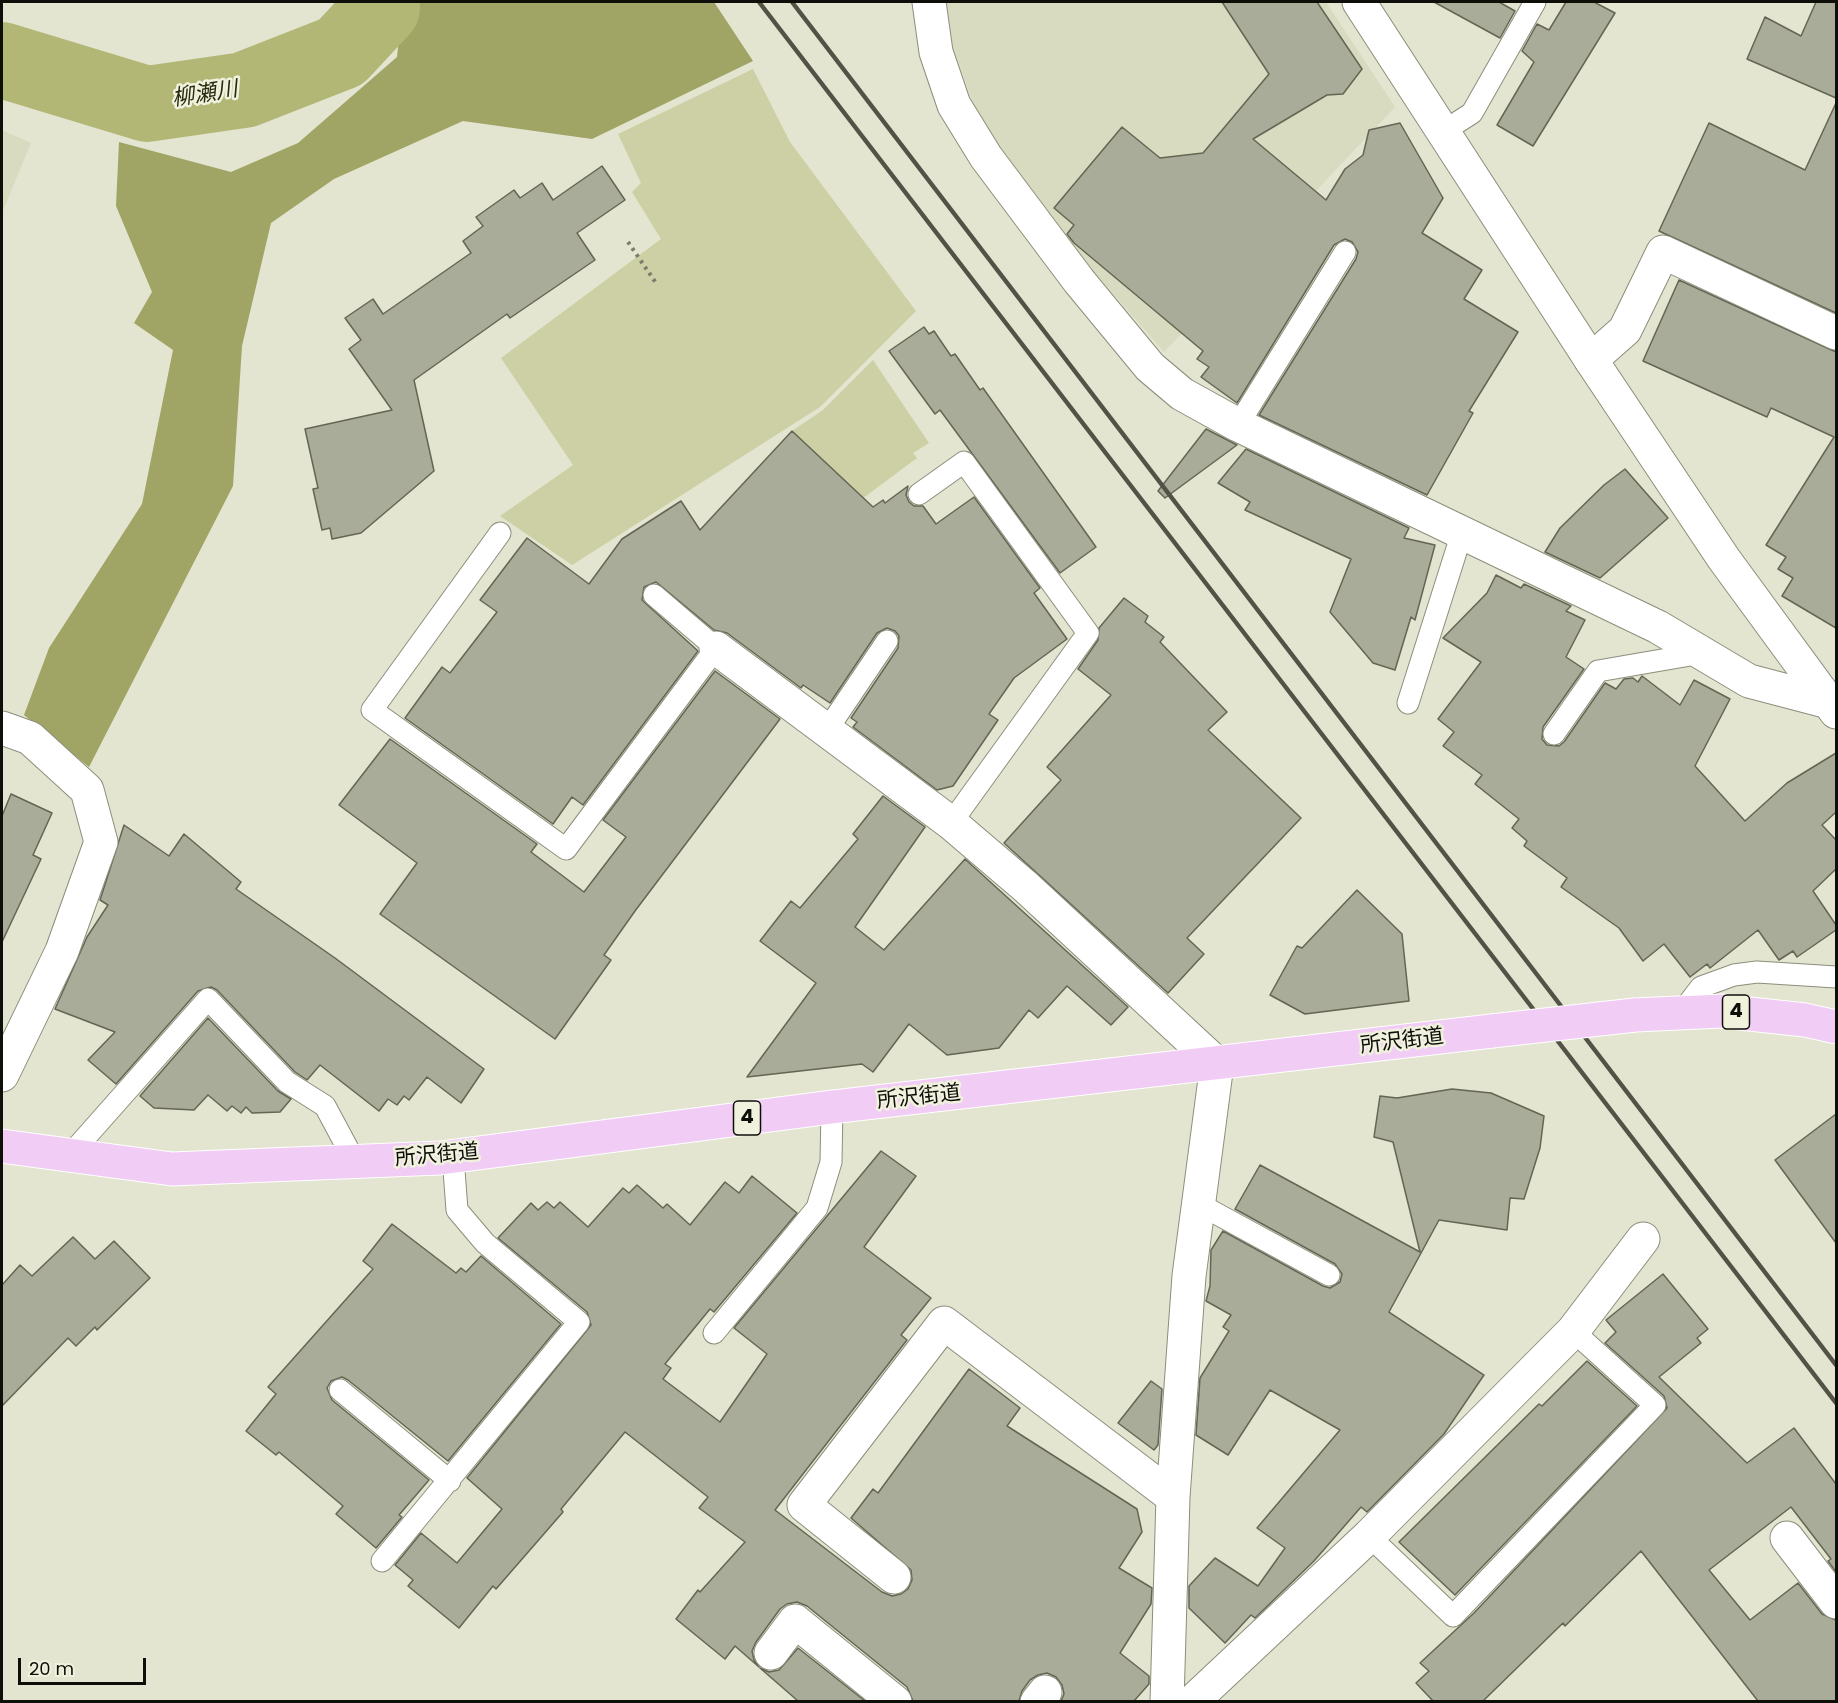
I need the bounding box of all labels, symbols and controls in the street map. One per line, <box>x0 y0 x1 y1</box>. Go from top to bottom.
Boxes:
water label: 柳瀬川 <box>170 77 240 113</box>
road number: 4 <box>1722 995 1750 1029</box>
street label: 所沢街道 <box>1359 1024 1445 1060</box>
street label: 所沢街道 <box>876 1081 962 1115</box>
road number: 4 <box>734 1101 760 1135</box>
street label: 所沢街道 <box>394 1140 480 1172</box>
scale bar <box>21 1646 148 1684</box>
text: 20 m <box>29 1656 74 1681</box>

